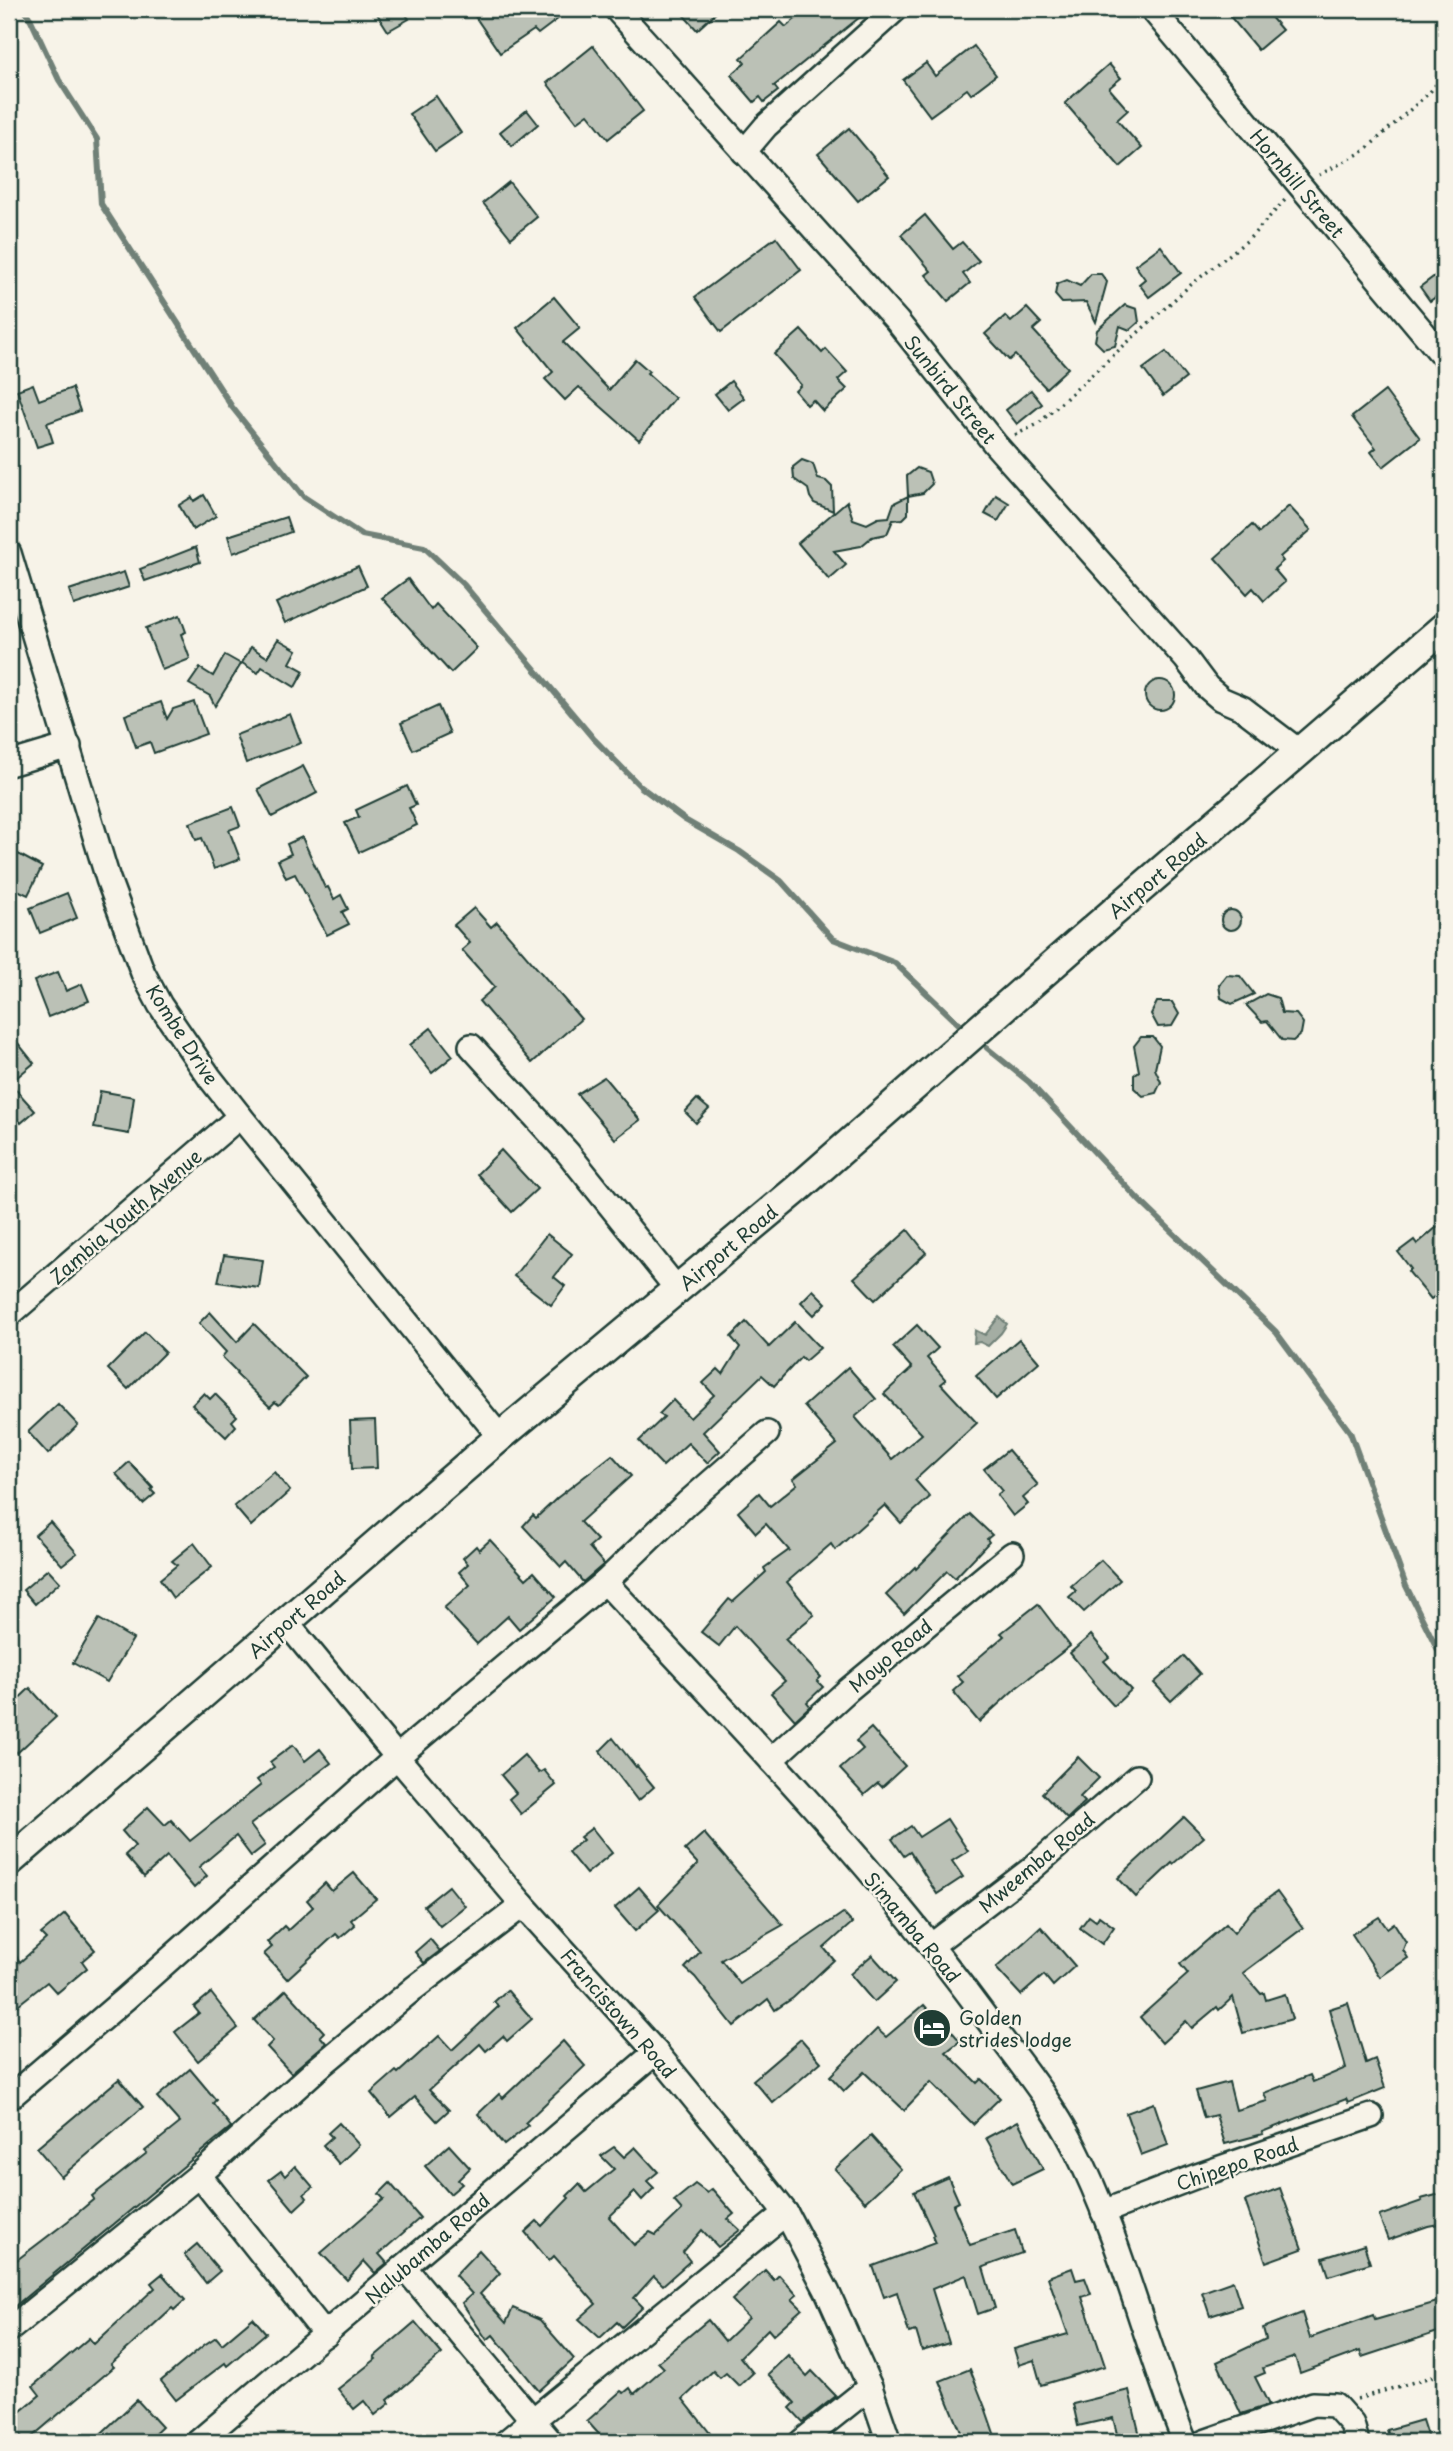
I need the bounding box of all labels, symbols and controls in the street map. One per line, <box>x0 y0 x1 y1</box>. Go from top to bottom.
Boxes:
street label: Hornbill Street <box>1244 123 1352 244</box>
street label: Sunbird Street <box>898 328 1004 450</box>
street label: Airport Road <box>1102 825 1212 925</box>
street label: Kombe Drive <box>140 978 226 1090</box>
street label: Zambia Youth Avenue <box>43 1142 207 1290</box>
street label: Airport Road <box>673 1197 783 1297</box>
street label: Airport Road <box>241 1564 351 1664</box>
street label: Moyo Road <box>842 1612 938 1698</box>
street label: Mweemba Road <box>972 1805 1100 1919</box>
street label: Simamba Road <box>858 1866 968 1988</box>
street label: Francistown Road <box>555 1942 683 2084</box>
place label: Golden strides lodge <box>959 2003 1072 2053</box>
hotel icon: Golden strides lodge <box>911 2007 953 2049</box>
street label: Chipepo Road <box>1172 2129 1302 2197</box>
street label: Nalubamba Road <box>358 2186 496 2310</box>

